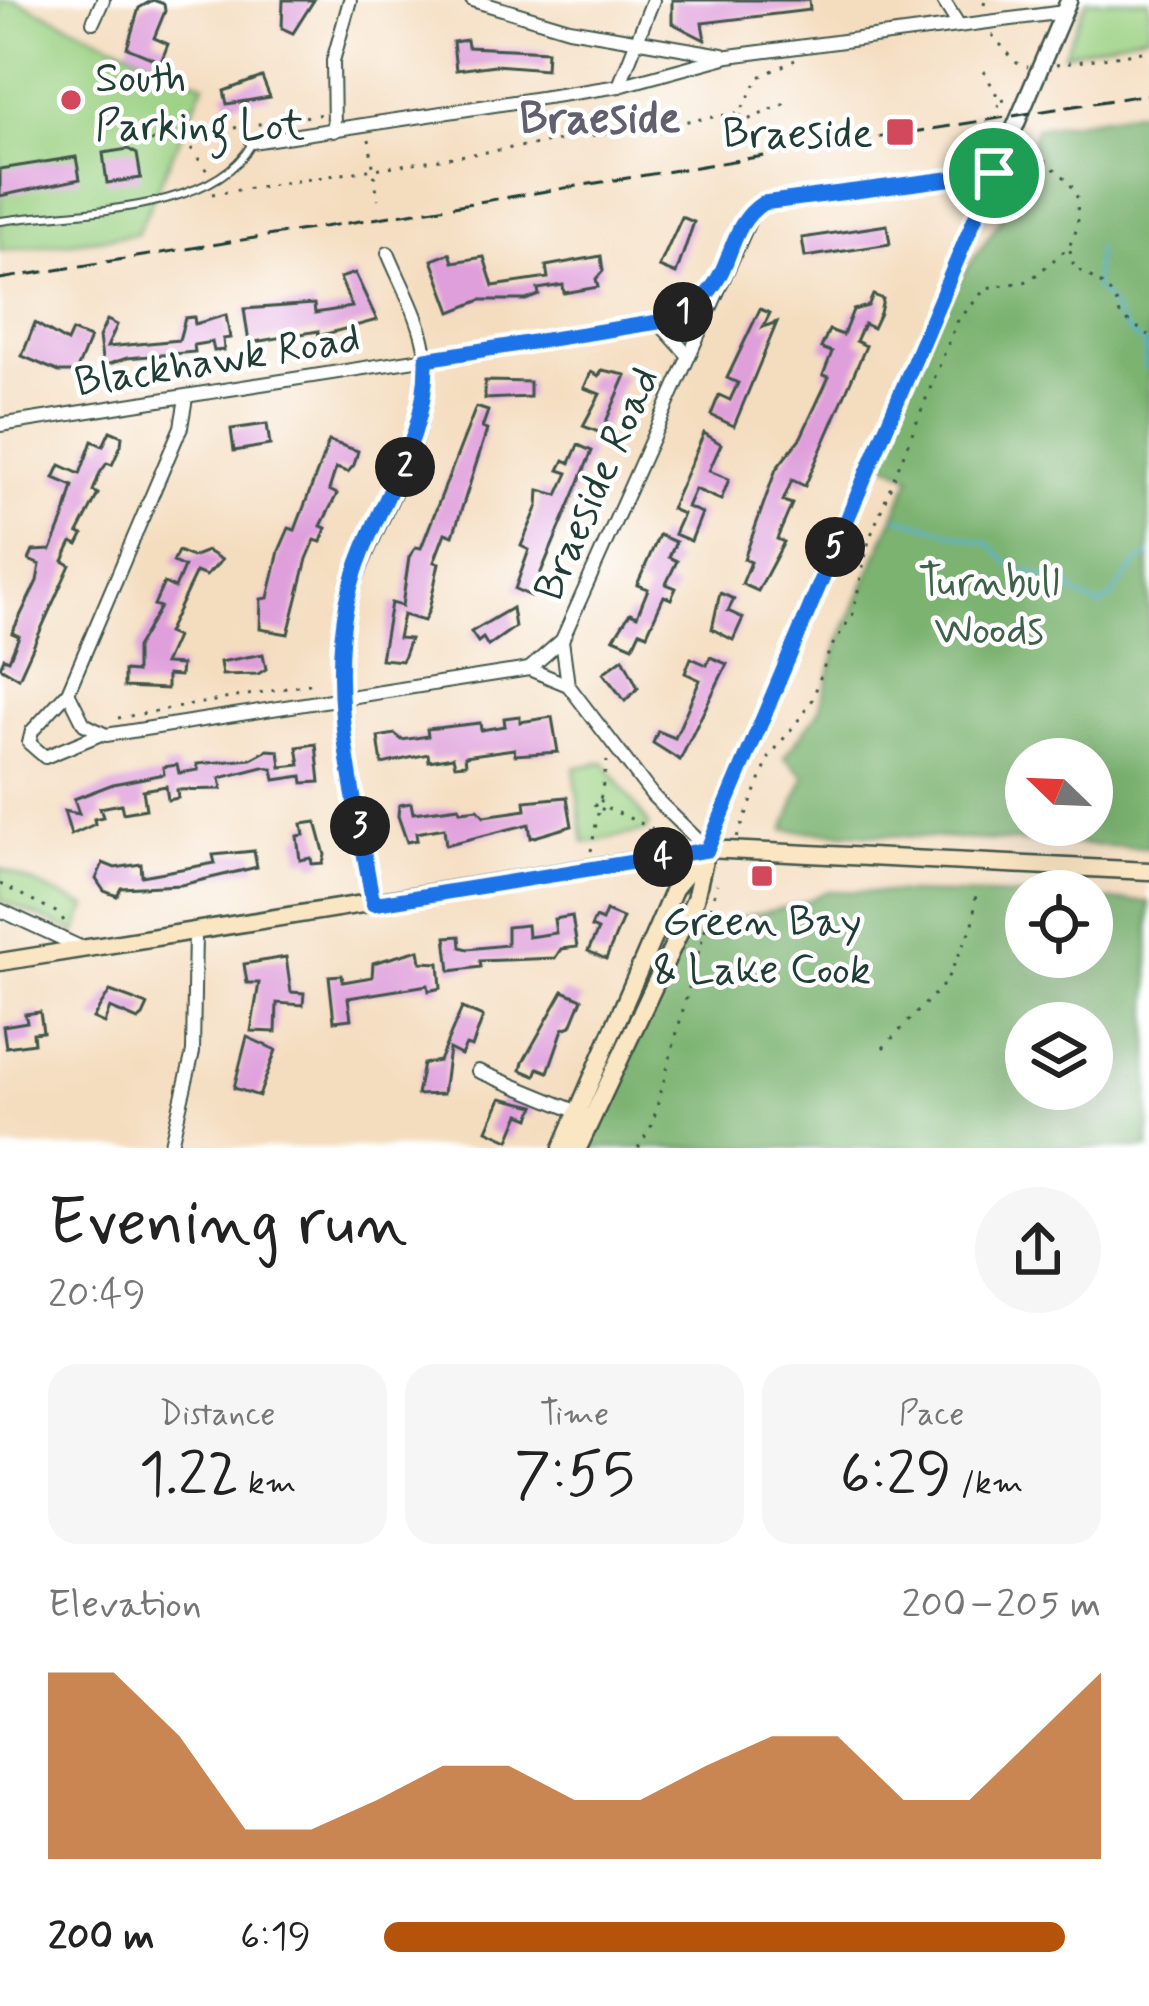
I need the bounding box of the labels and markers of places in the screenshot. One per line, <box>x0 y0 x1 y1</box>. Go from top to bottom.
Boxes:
place label: South Parking Lot <box>95 52 306 159</box>
marker: South Parking Lot <box>58 87 84 113</box>
place label: Braeside <box>722 108 873 163</box>
marker: Braeside <box>884 116 916 148</box>
pin <box>943 122 1045 224</box>
pin: 1 <box>653 282 713 342</box>
pin: 2 <box>375 437 435 497</box>
pin: 5 <box>805 517 865 577</box>
pin: 3 <box>330 796 390 856</box>
pin: 4 <box>633 827 693 887</box>
marker: Green Bay & Lake Cook <box>749 863 775 889</box>
place label: Green Bay & Lake Cook <box>653 896 871 999</box>

